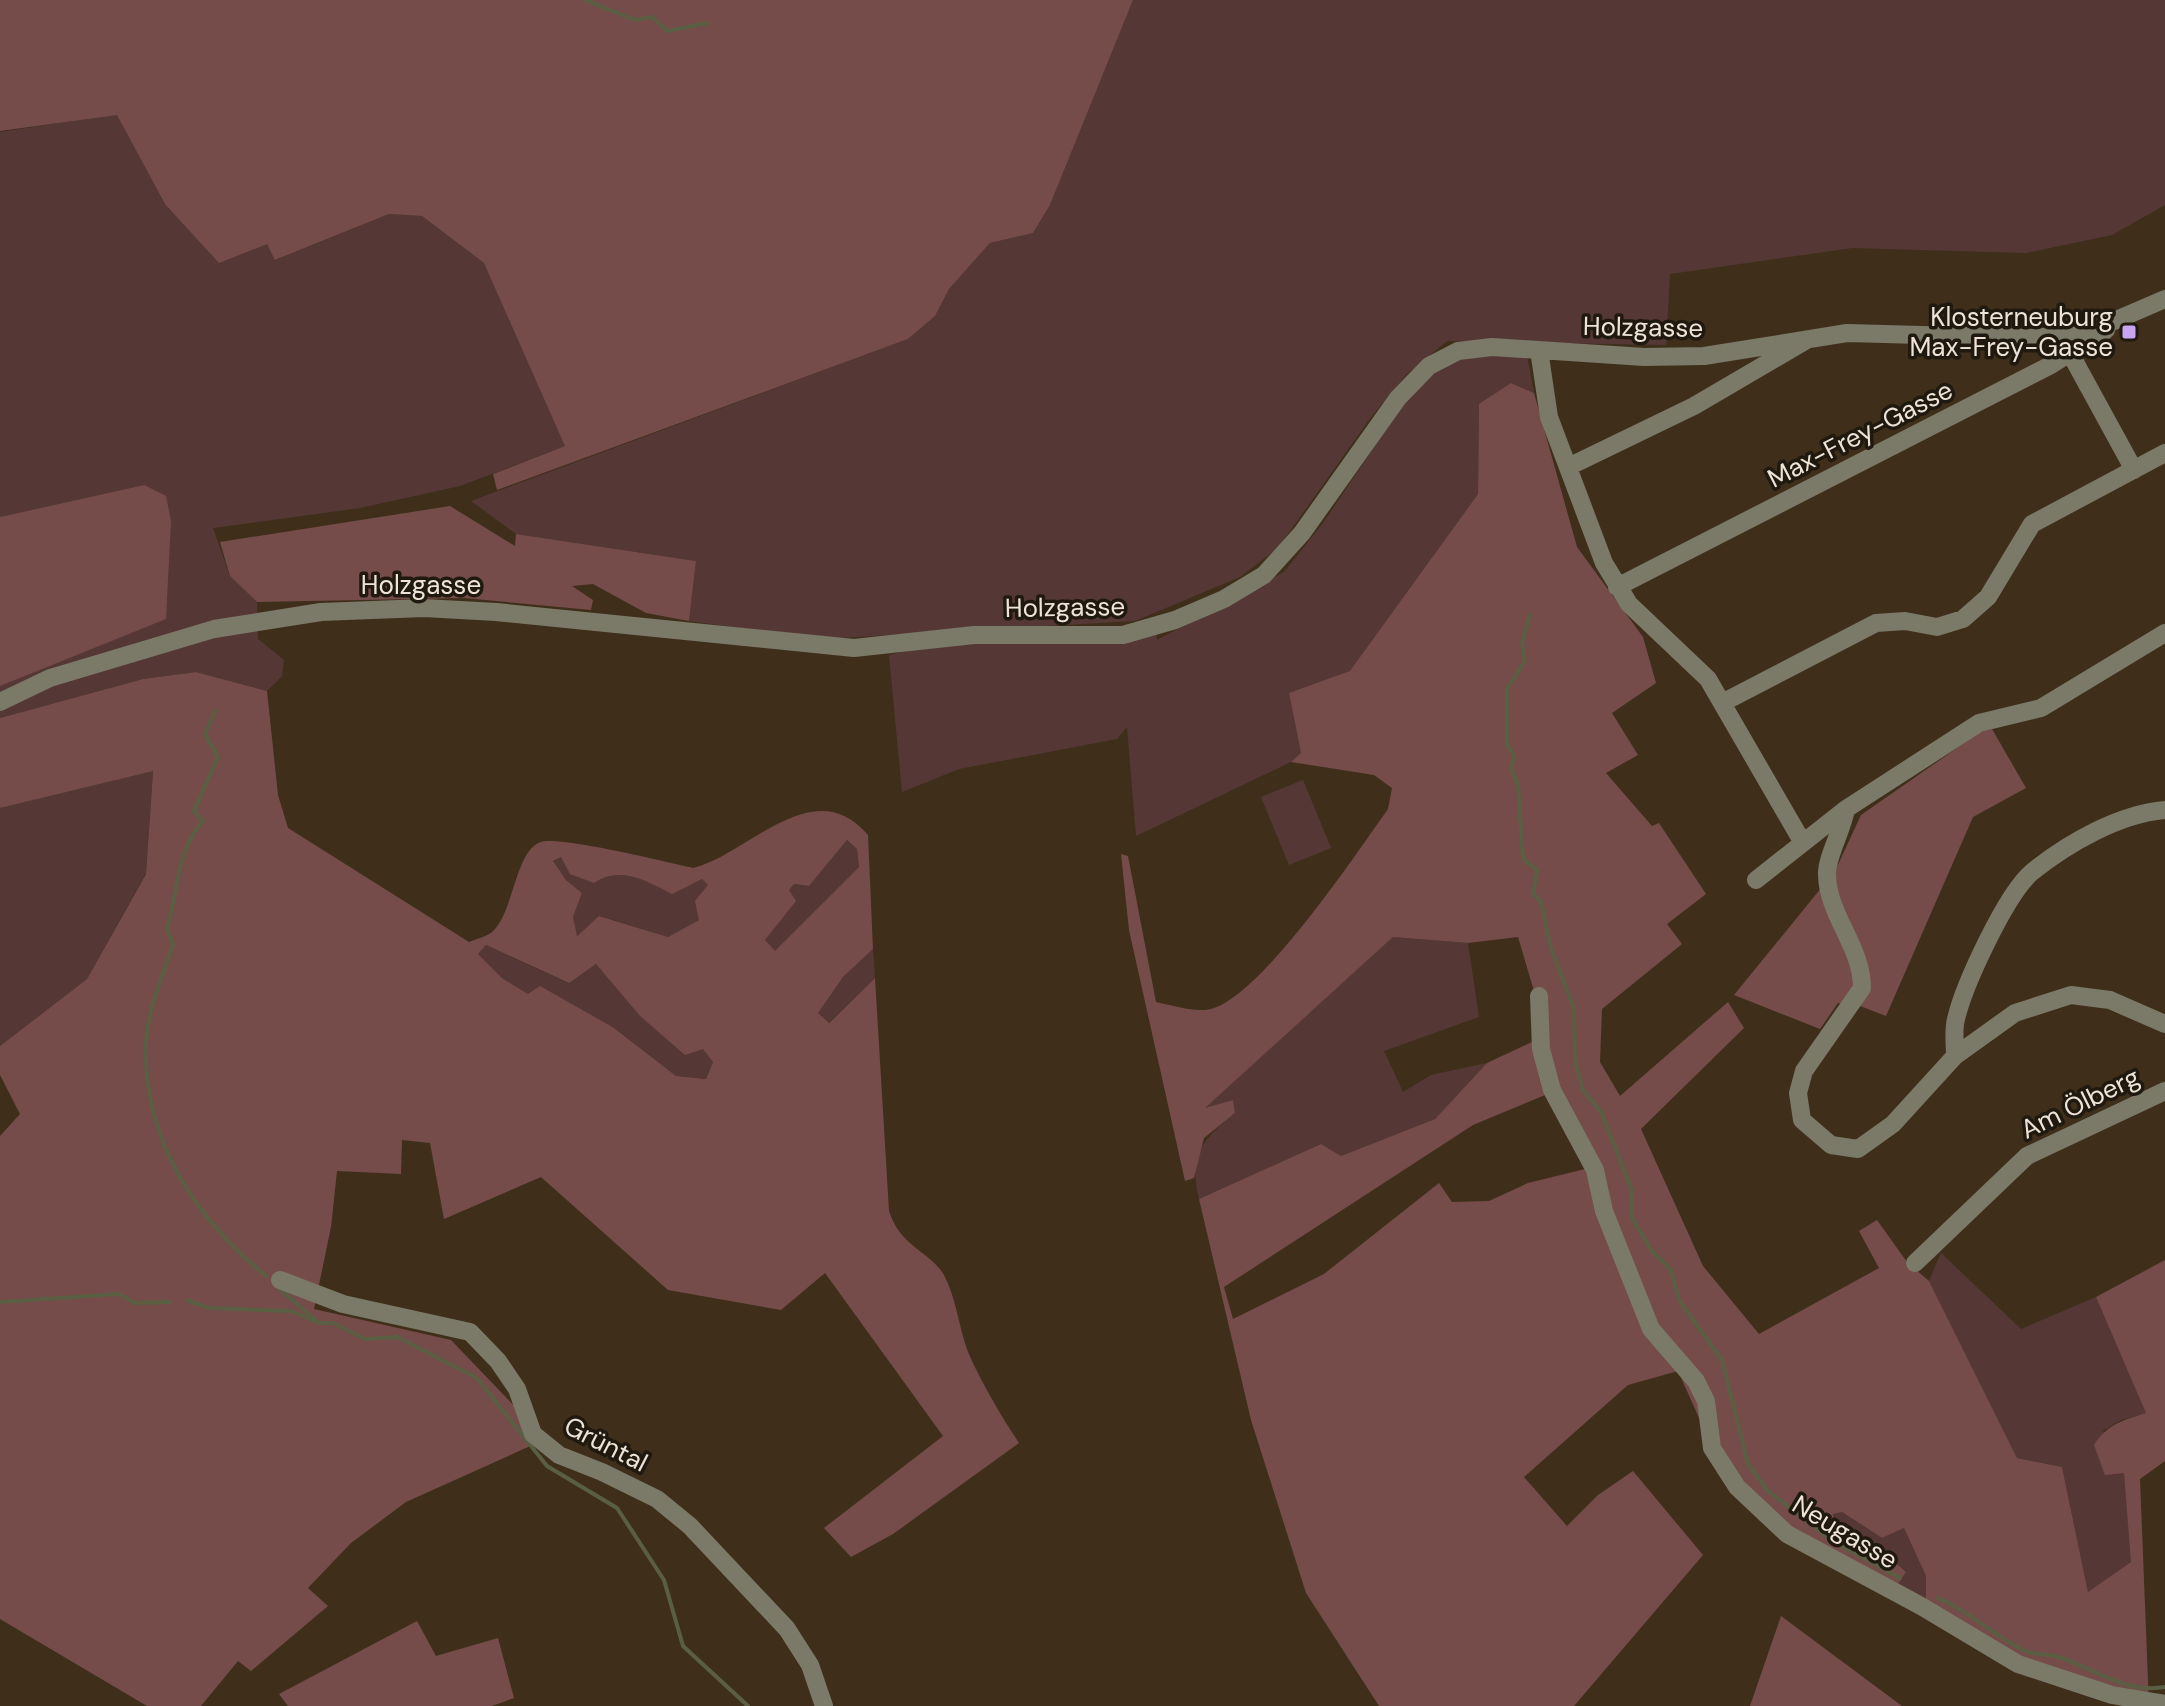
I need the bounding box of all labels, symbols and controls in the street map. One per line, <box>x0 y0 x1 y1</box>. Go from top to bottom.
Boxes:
place label: Klosterneuburg Max-Frey-Gasse <box>1909 300 2113 364</box>
street label: Holzgasse <box>1583 309 1703 345</box>
marker: Klosterneuburg Max-Frey-Gasse <box>2120 323 2138 341</box>
street label: Max-Frey-Gasse <box>1762 373 1958 495</box>
street label: Holzgasse <box>361 568 481 602</box>
street label: Holzgasse <box>1005 589 1125 625</box>
street label: Am Ölberg <box>2015 1060 2145 1146</box>
street label: Grüntal <box>559 1409 653 1479</box>
street label: Neugasse <box>1786 1487 1904 1577</box>

